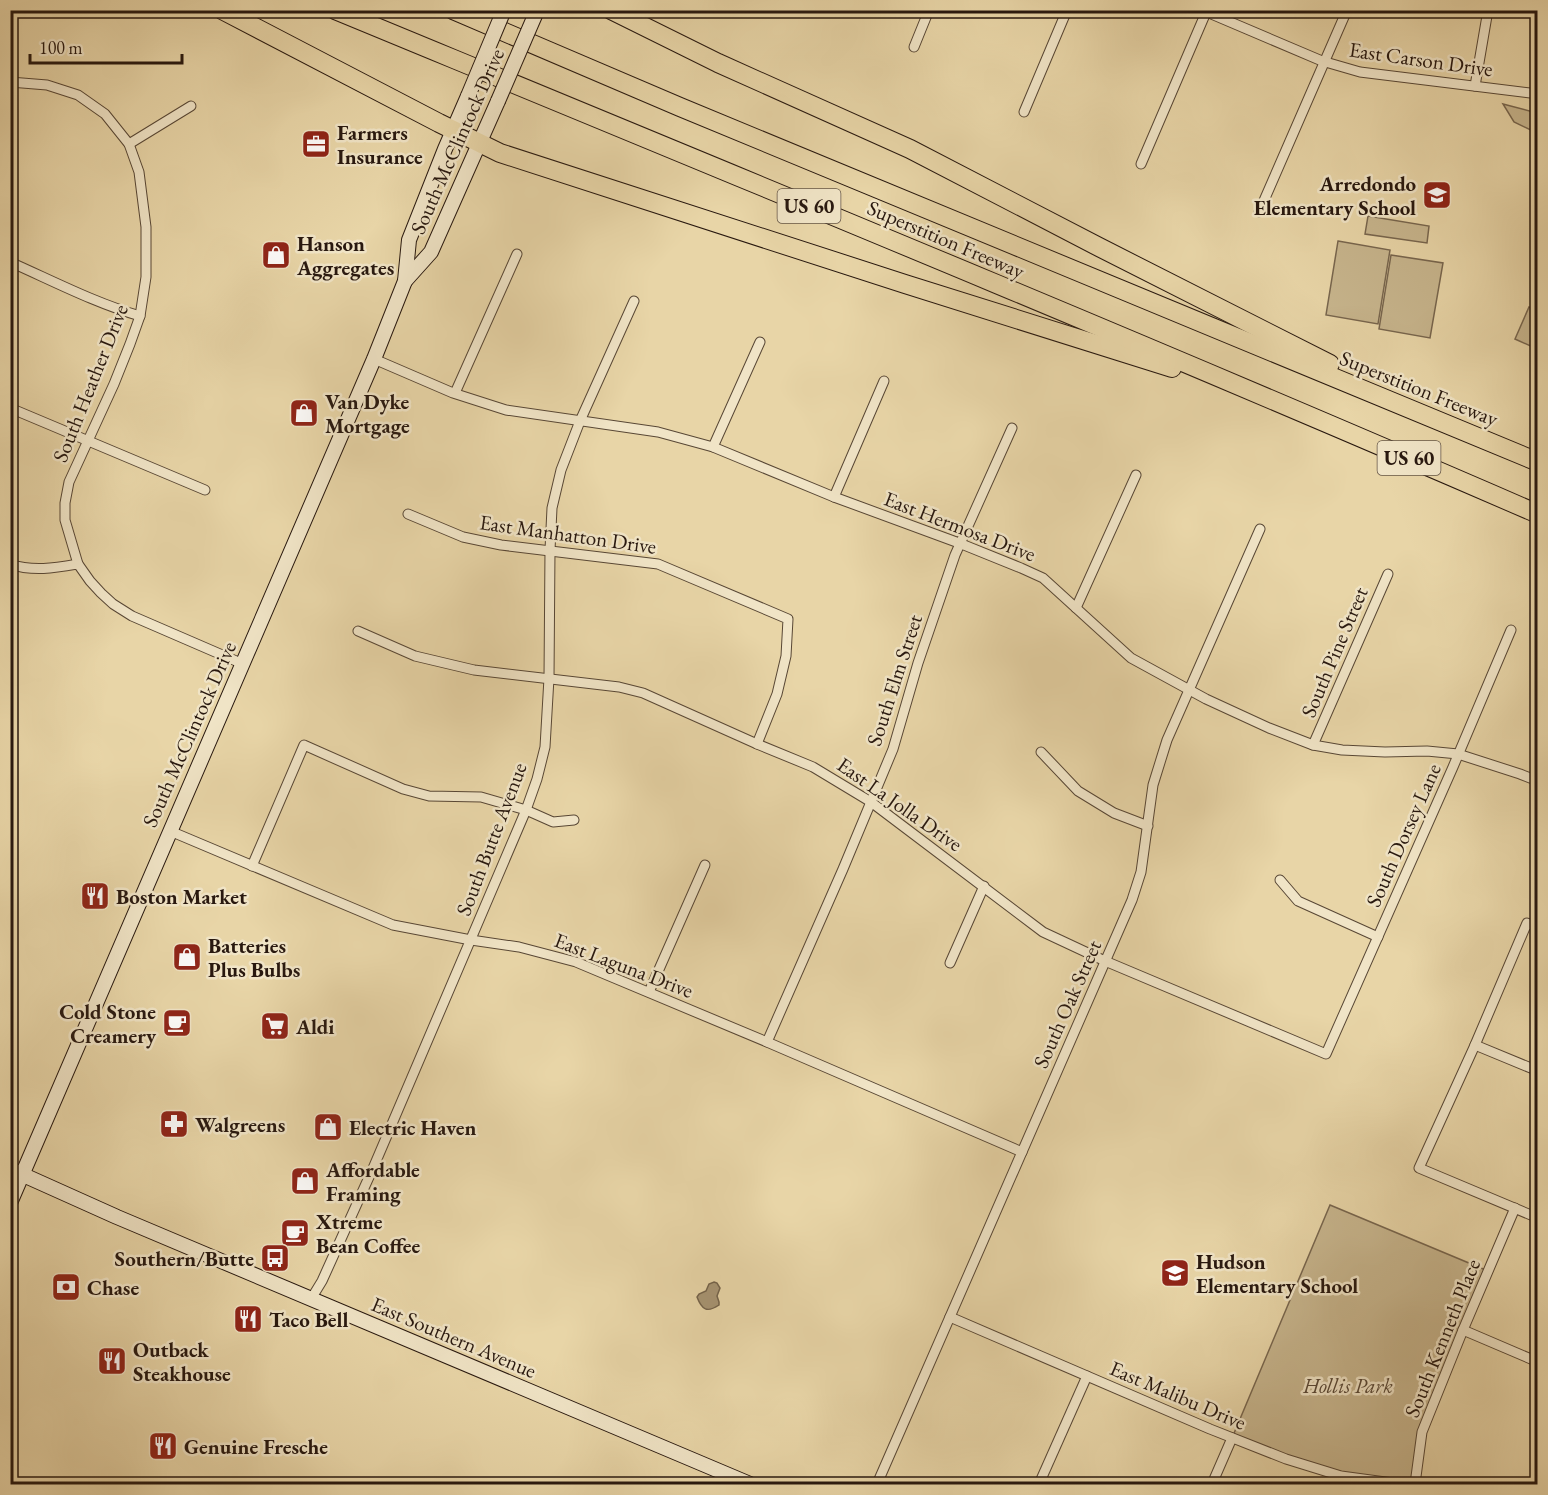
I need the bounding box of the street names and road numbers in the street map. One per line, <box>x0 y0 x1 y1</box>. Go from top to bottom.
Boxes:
street label: East Carson Drive <box>1347 36 1495 82</box>
street label: South McClintock Drive <box>404 44 510 238</box>
road number: US 60 <box>778 189 840 223</box>
street label: Superstition Freeway <box>863 194 1029 285</box>
street label: South Heather Drive <box>46 300 134 466</box>
street label: Superstition Freeway <box>1336 344 1503 432</box>
road number: US 60 <box>1378 441 1440 475</box>
street label: East Hermosa Drive <box>880 485 1040 567</box>
street label: East Manhatton Drive <box>478 508 658 560</box>
street label: South Pine Street <box>1294 582 1374 721</box>
street label: South Elm Street <box>860 611 928 749</box>
street label: South McClintock Drive <box>136 637 242 831</box>
street label: East La Jolla Drive <box>832 751 968 857</box>
street label: South Butte Avenue <box>449 759 533 919</box>
street label: South Dorsey Lane <box>1359 759 1447 911</box>
street label: East Laguna Drive <box>551 926 697 1004</box>
street label: South Oak Street <box>1027 935 1107 1072</box>
street label: South Kenneth Place <box>1398 1255 1486 1421</box>
street label: East Southern Avenue <box>367 1290 541 1384</box>
street label: East Malibu Drive <box>1106 1354 1250 1436</box>

